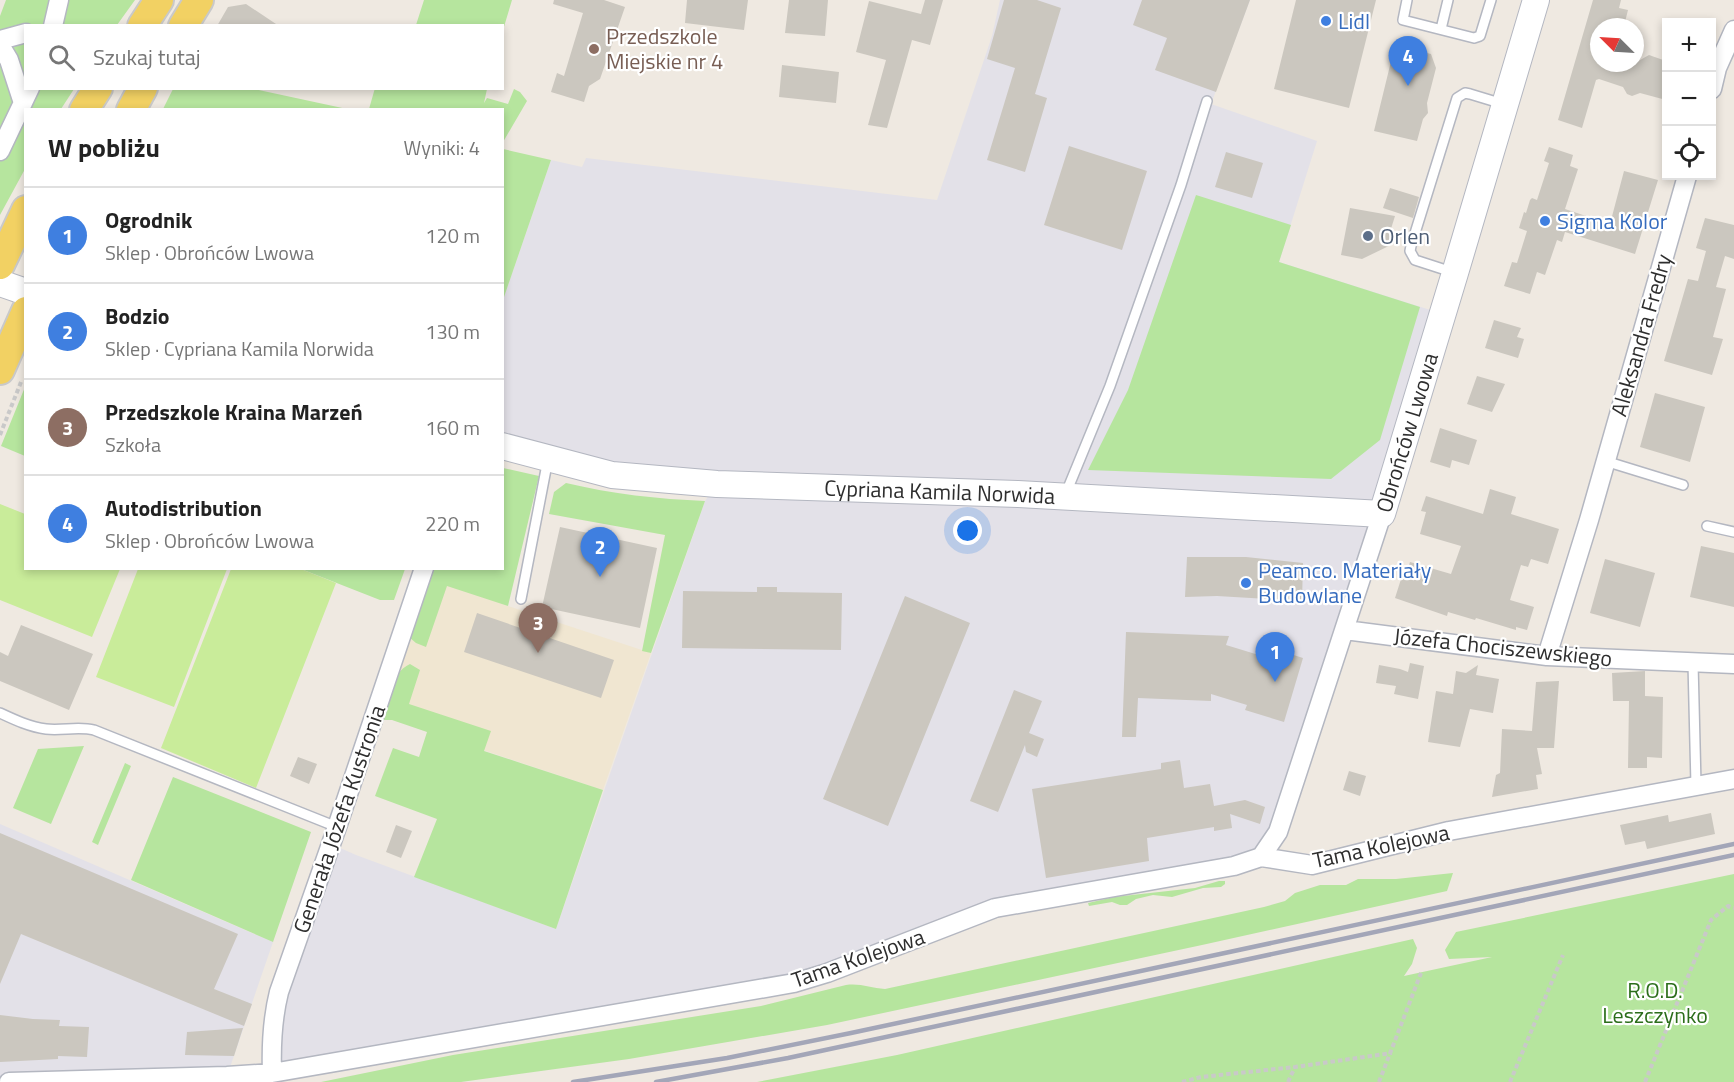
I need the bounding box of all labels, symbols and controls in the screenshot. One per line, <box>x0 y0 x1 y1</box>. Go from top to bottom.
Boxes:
place label: Lidl <box>1338 4 1370 38</box>
marker: Lidl <box>1319 14 1333 28</box>
north arrow <box>1590 18 1644 72</box>
map controls <box>1662 18 1716 180</box>
button: + <box>1662 18 1716 72</box>
place label: Przedszkole Miejskie nr 4 <box>606 19 723 78</box>
search box <box>24 24 504 90</box>
pin: 4 <box>1388 36 1428 86</box>
text: Szukaj tutaj <box>93 40 201 74</box>
icon: search <box>45 41 78 74</box>
marker: Przedszkole Miejskie nr 4 <box>587 42 601 56</box>
button: − <box>1662 72 1716 126</box>
button: locate <box>1662 126 1716 180</box>
text: W pobliżu <box>48 128 160 167</box>
text: Wyniki: 4 <box>404 132 480 163</box>
text: Ogrodnik <box>105 203 192 237</box>
place label: Sigma Kolor <box>1557 204 1668 238</box>
marker: Sigma Kolor <box>1538 214 1552 228</box>
place label: Orlen <box>1380 219 1430 253</box>
text: 1 <box>62 220 73 251</box>
text: 120 m <box>425 220 480 251</box>
marker: Orlen <box>1361 229 1375 243</box>
text: Sklep · Obrońców Lwowa <box>105 237 314 268</box>
street label: Aleksandra Fredry <box>1602 249 1681 420</box>
text: Bodzio <box>105 299 170 333</box>
text: 2 <box>62 316 73 347</box>
text: 130 m <box>425 316 480 347</box>
text: Sklep · Cypriana Kamila Norwida <box>105 333 374 364</box>
street label: Obrońców Lwowa <box>1366 349 1447 516</box>
text: Przedszkole Kraina Marzeń <box>105 395 363 429</box>
text: 3 <box>62 412 73 443</box>
text: 160 m <box>425 412 480 443</box>
text: Szkoła <box>105 429 161 460</box>
street label: Cypriana Kamila Norwida <box>824 471 1056 513</box>
text: Autodistribution <box>105 491 262 525</box>
text: 4 <box>62 508 73 539</box>
text: 220 m <box>425 508 480 539</box>
your location <box>953 516 982 545</box>
text: Sklep · Obrońców Lwowa <box>105 525 314 556</box>
pin: 2 <box>580 528 620 577</box>
place label: Peamco. Materiały Budowlane <box>1258 553 1432 612</box>
marker: Peamco. Materiały Budowlane <box>1239 576 1253 590</box>
pin: 3 <box>518 604 558 653</box>
street label: Józefa Chociszewskiego <box>1392 619 1614 675</box>
pin: 1 <box>1256 632 1294 682</box>
street label: Generała Józefa Kustronia <box>284 700 394 938</box>
street label: Tama Kolejowa <box>1310 815 1452 877</box>
street label: Tama Kolejowa <box>787 919 929 997</box>
park label: R.O.D. Leszczynko <box>1602 973 1708 1032</box>

